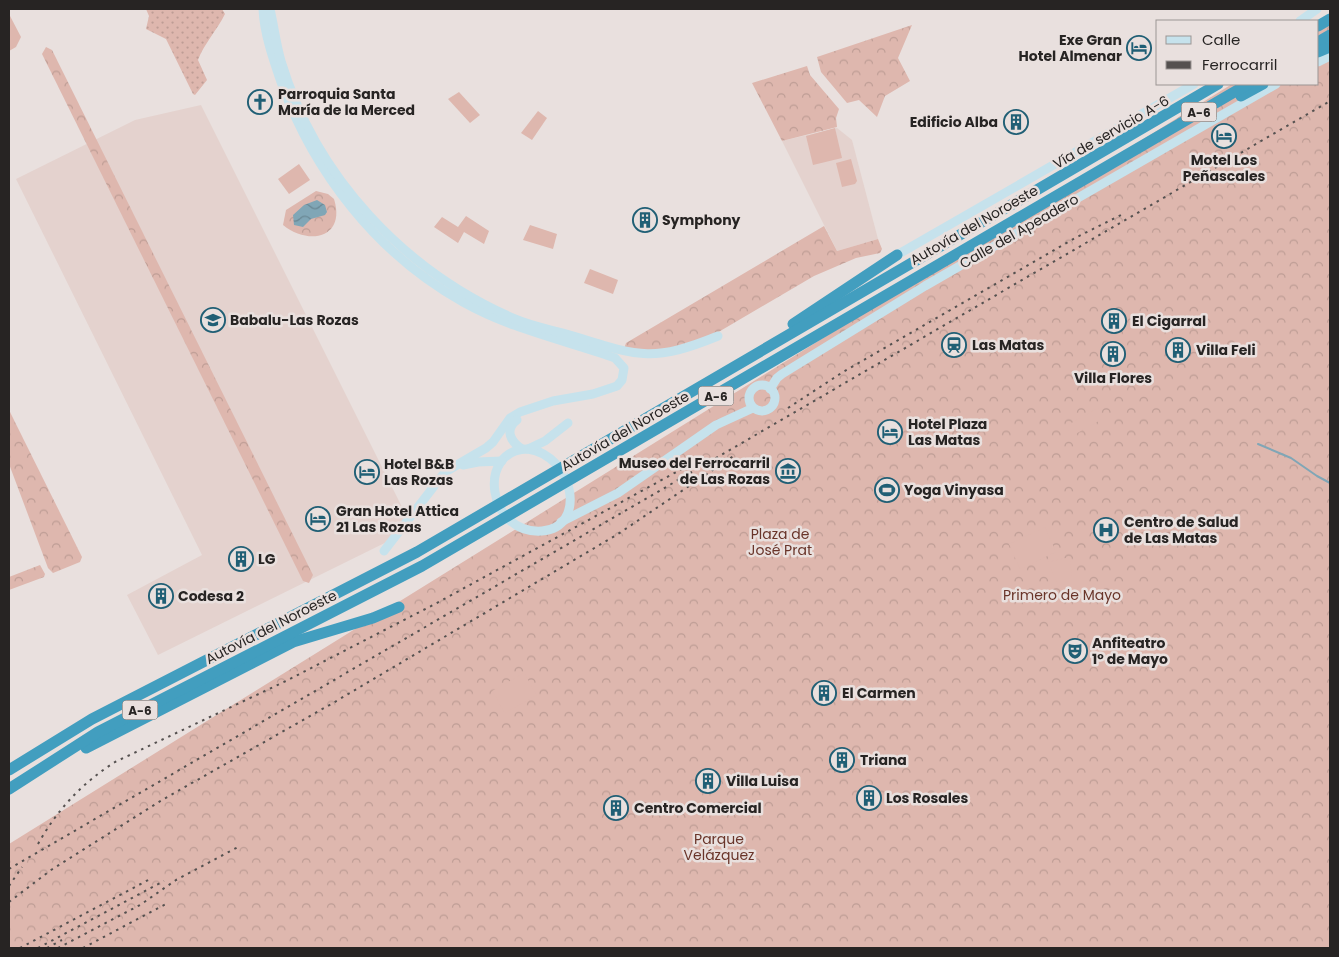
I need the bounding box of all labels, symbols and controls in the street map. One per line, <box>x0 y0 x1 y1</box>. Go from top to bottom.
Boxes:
legend <box>1156 20 1319 85</box>
text: Calle <box>1202 29 1240 50</box>
place label: Exe Gran Hotel Almenar <box>1019 30 1122 66</box>
hotel icon: Exe Gran Hotel Almenar <box>1126 35 1152 61</box>
text: Ferrocarril <box>1202 54 1277 75</box>
place label: Parroquia Santa María de la Merced <box>278 84 415 120</box>
church icon: Parroquia Santa María de la Merced <box>247 89 273 115</box>
street label: Vía de servicio A-6 <box>1049 90 1173 173</box>
road number: A-6 <box>1182 102 1216 121</box>
building icon: Edificio Alba <box>1003 109 1029 135</box>
place label: Edificio Alba <box>910 112 998 132</box>
hotel icon: Motel Los Peñascales <box>1211 123 1237 149</box>
place label: Motel Los Peñascales <box>1183 150 1266 186</box>
street label: Autovía del Noroeste <box>906 180 1042 270</box>
street label: Calle del Apeadero <box>956 189 1082 273</box>
building icon: Symphony <box>632 207 658 233</box>
place label: Symphony <box>662 210 741 230</box>
school or university icon: Babalu-Las Rozas <box>200 307 226 333</box>
building icon: El Cigarral <box>1101 308 1127 334</box>
place label: Babalu-Las Rozas <box>230 310 359 330</box>
place label: El Cigarral <box>1132 311 1206 331</box>
station icon: Las Matas <box>941 332 967 358</box>
place label: Las Matas <box>972 335 1045 355</box>
building icon: Villa Feli <box>1165 337 1191 363</box>
place label: Villa Feli <box>1196 340 1256 360</box>
building icon: Villa Flores <box>1100 341 1126 367</box>
place label: Villa Flores <box>1074 368 1152 388</box>
street label: Autovía del Noroeste <box>557 386 693 476</box>
road number: A-6 <box>698 386 734 406</box>
place label: Hotel Plaza Las Matas <box>908 414 987 450</box>
hotel icon: Hotel Plaza Las Matas <box>877 419 903 445</box>
place label: Museo del Ferrocarril de Las Rozas <box>619 453 770 489</box>
place label: Hotel B&B Las Rozas <box>384 454 454 490</box>
museum icon: Museo del Ferrocarril de Las Rozas <box>775 458 801 484</box>
hotel icon: Hotel B&B Las Rozas <box>354 459 380 485</box>
sports icon: Yoga Vinyasa <box>874 477 900 503</box>
place label: Yoga Vinyasa <box>904 480 1004 500</box>
place label: Gran Hotel Attica 21 Las Rozas <box>336 501 459 537</box>
hotel icon: Gran Hotel Attica 21 Las Rozas <box>305 506 331 532</box>
place label: Centro de Salud de Las Matas <box>1124 512 1239 548</box>
hospital icon: Centro de Salud de Las Matas <box>1093 517 1119 543</box>
park label: Plaza de José Prat <box>748 524 812 560</box>
building icon: LG <box>228 546 254 572</box>
place label: LG <box>258 549 276 569</box>
building icon: Codesa 2 <box>148 583 174 609</box>
street label: Autovía del Noroeste <box>202 585 340 669</box>
park label: Primero de Mayo <box>1003 585 1121 605</box>
place label: Codesa 2 <box>178 586 244 606</box>
place label: Anfiteatro 1° de Mayo <box>1092 633 1168 669</box>
theatre icon: Anfiteatro 1° de Mayo <box>1062 638 1088 664</box>
building icon: El Carmen <box>811 680 837 706</box>
place label: El Carmen <box>842 683 916 703</box>
road number: A-6 <box>122 700 158 720</box>
building icon: Triana <box>829 747 855 773</box>
place label: Triana <box>860 750 907 770</box>
building icon: Villa Luisa <box>695 768 721 794</box>
place label: Villa Luisa <box>726 771 799 791</box>
building icon: Los Rosales <box>856 785 882 811</box>
place label: Los Rosales <box>886 788 968 808</box>
building icon: Centro Comercial <box>603 795 629 821</box>
place label: Centro Comercial <box>634 798 762 818</box>
park label: Parque Velázquez <box>684 829 754 865</box>

